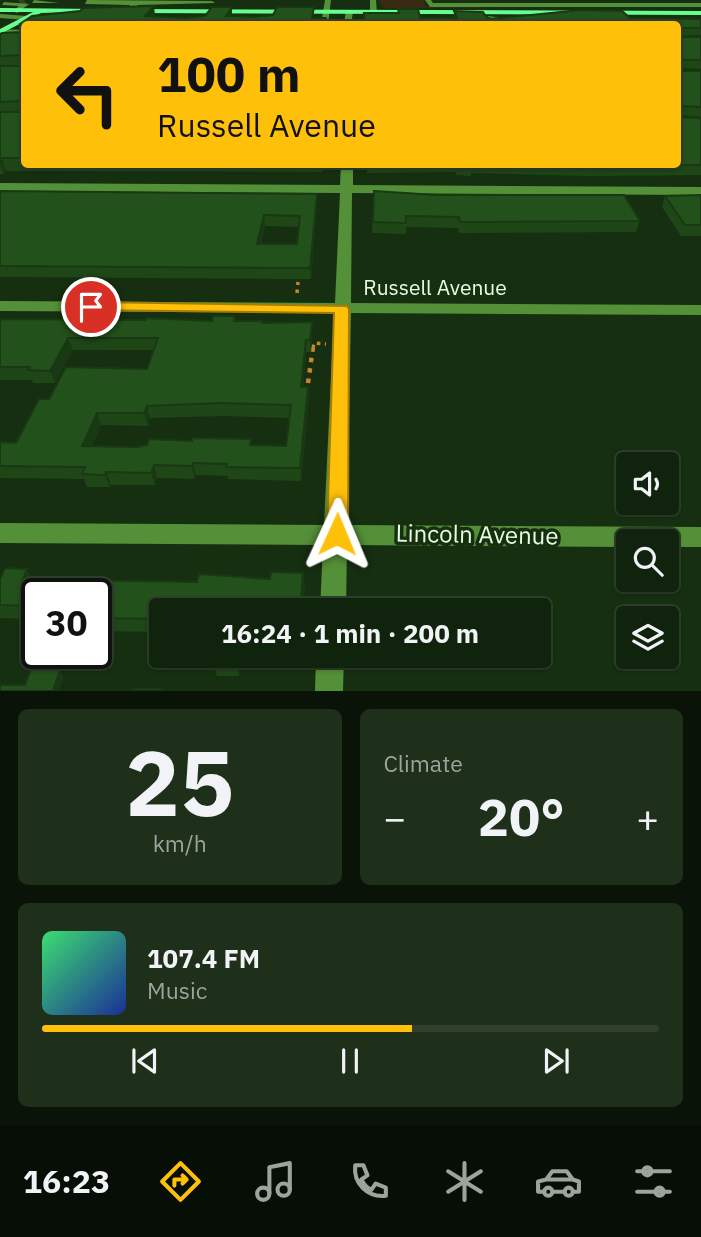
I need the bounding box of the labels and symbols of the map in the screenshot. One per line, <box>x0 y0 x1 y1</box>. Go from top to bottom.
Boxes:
street label: Russell Avenue <box>363 273 507 301</box>
pin <box>61 277 121 337</box>
position arrow <box>300 497 374 571</box>
street label: Lincoln Avenue <box>395 517 559 551</box>
speed limit sign: 30 <box>21 578 112 669</box>

